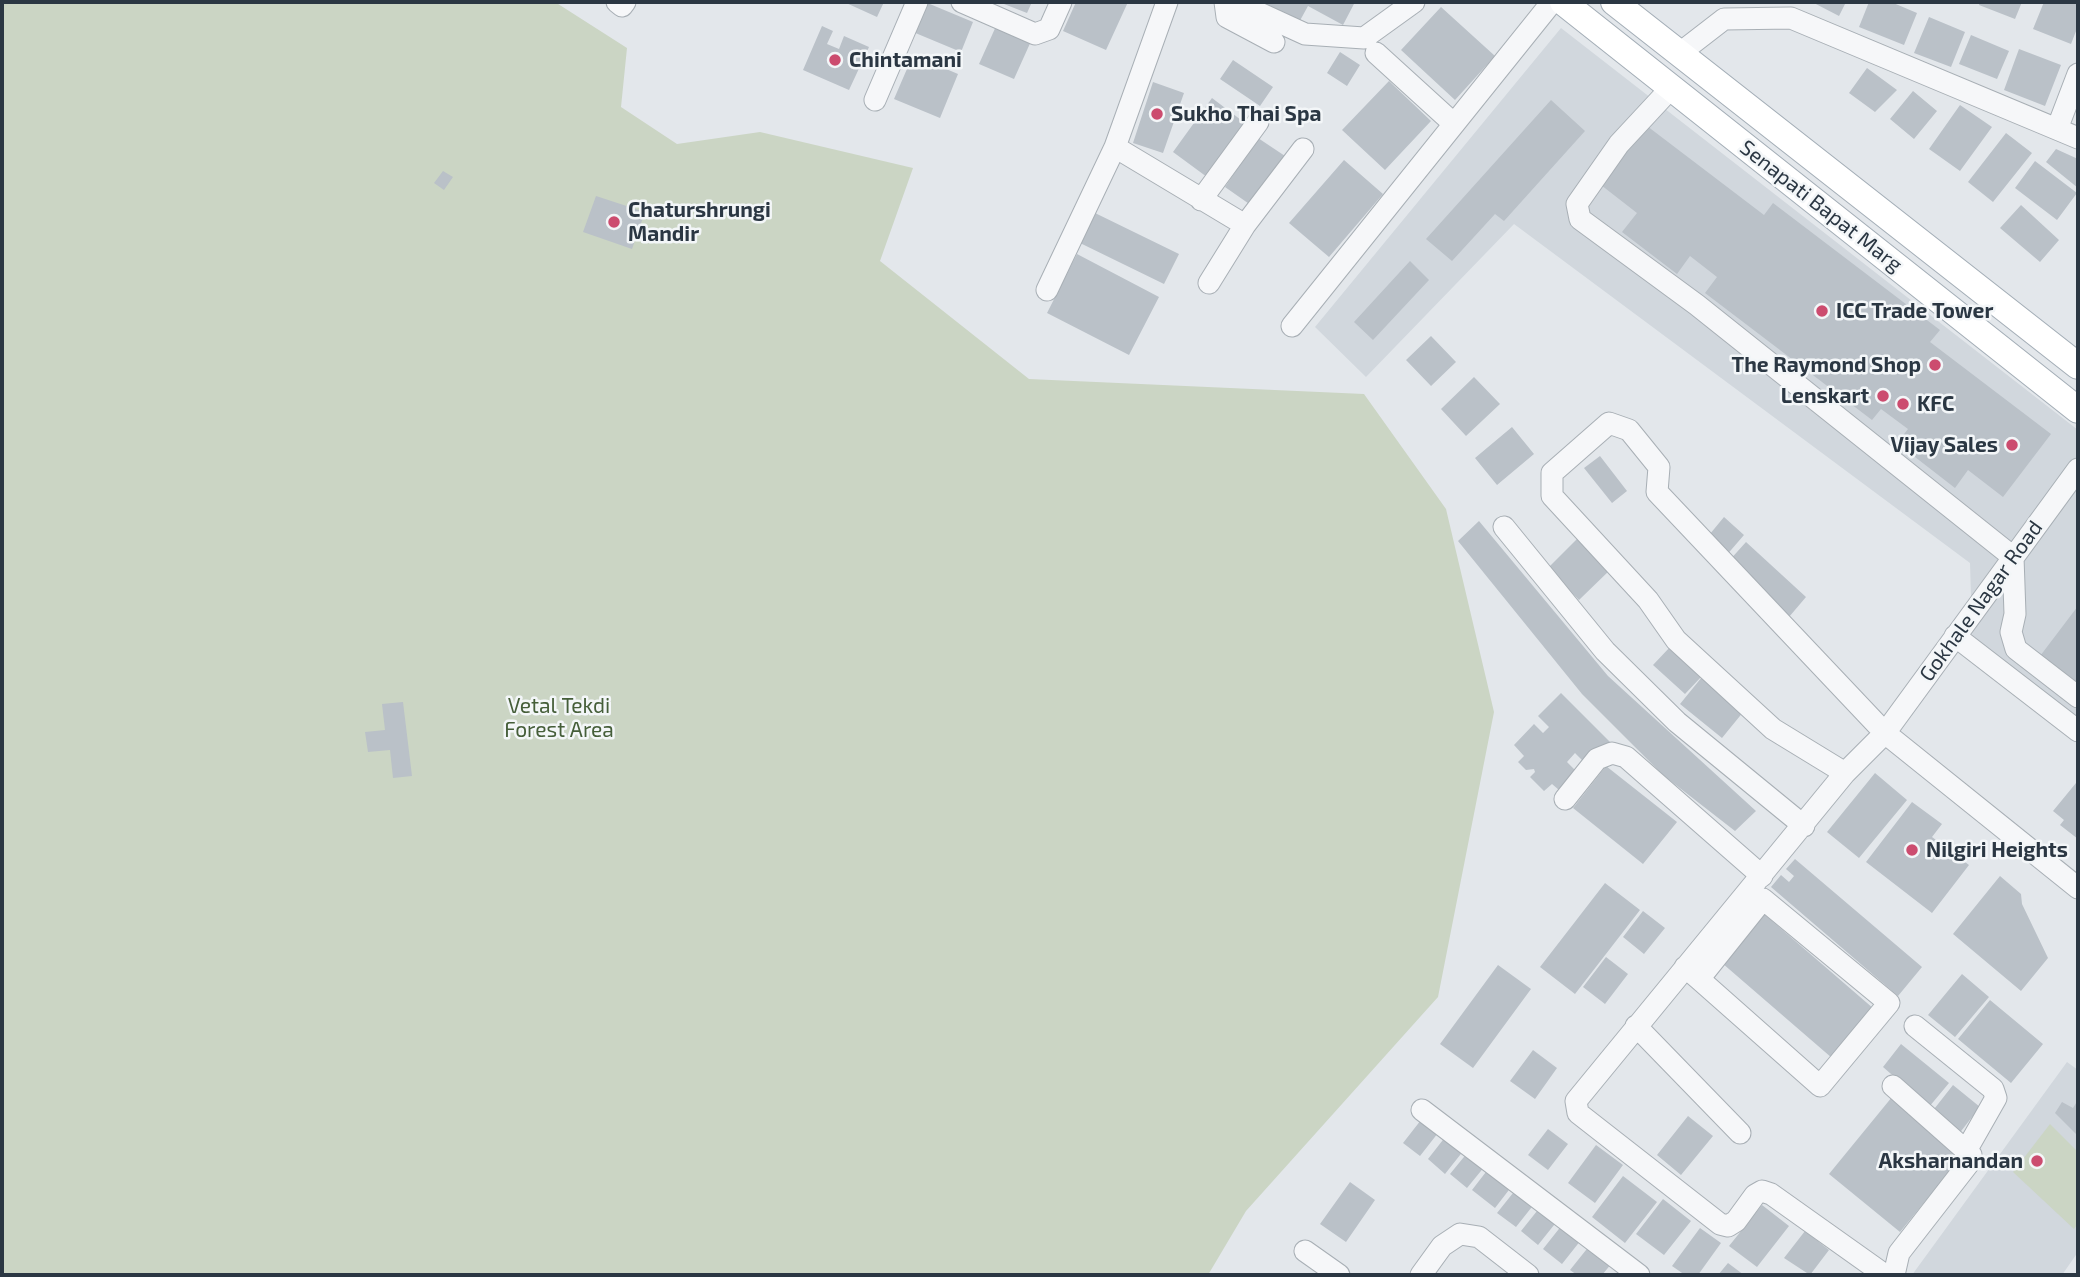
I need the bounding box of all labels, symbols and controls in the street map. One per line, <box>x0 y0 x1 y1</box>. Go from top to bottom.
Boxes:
place label: Chintamani <box>849 47 962 73</box>
marker: Chintamani <box>827 52 843 68</box>
place label: Sukho Thai Spa <box>1171 101 1321 127</box>
marker: Sukho Thai Spa <box>1149 106 1165 122</box>
street label: Senapati Bapat Marg <box>1735 135 1907 277</box>
place label: Chaturshrungi Mandir <box>628 197 771 247</box>
marker: Chaturshrungi Mandir <box>606 214 622 230</box>
place label: ICC Trade Tower <box>1836 298 1993 324</box>
marker: ICC Trade Tower <box>1814 303 1830 319</box>
place label: The Raymond Shop <box>1731 352 1921 378</box>
marker: The Raymond Shop <box>1927 357 1943 373</box>
place label: Lenskart <box>1781 383 1869 409</box>
marker: Lenskart <box>1875 388 1891 404</box>
place label: KFC <box>1917 391 1954 417</box>
marker: KFC <box>1895 396 1911 412</box>
place label: Vijay Sales <box>1890 432 1998 458</box>
marker: Vijay Sales <box>2004 437 2020 453</box>
street label: Gokhale Nagar Road <box>1914 516 2048 686</box>
park label: Vetal Tekdi Forest Area <box>504 693 614 743</box>
place label: Nilgiri Heights <box>1926 837 2068 863</box>
marker: Nilgiri Heights <box>1904 842 1920 858</box>
place label: Aksharnandan <box>1878 1148 2023 1174</box>
marker: Aksharnandan <box>2029 1153 2045 1169</box>

